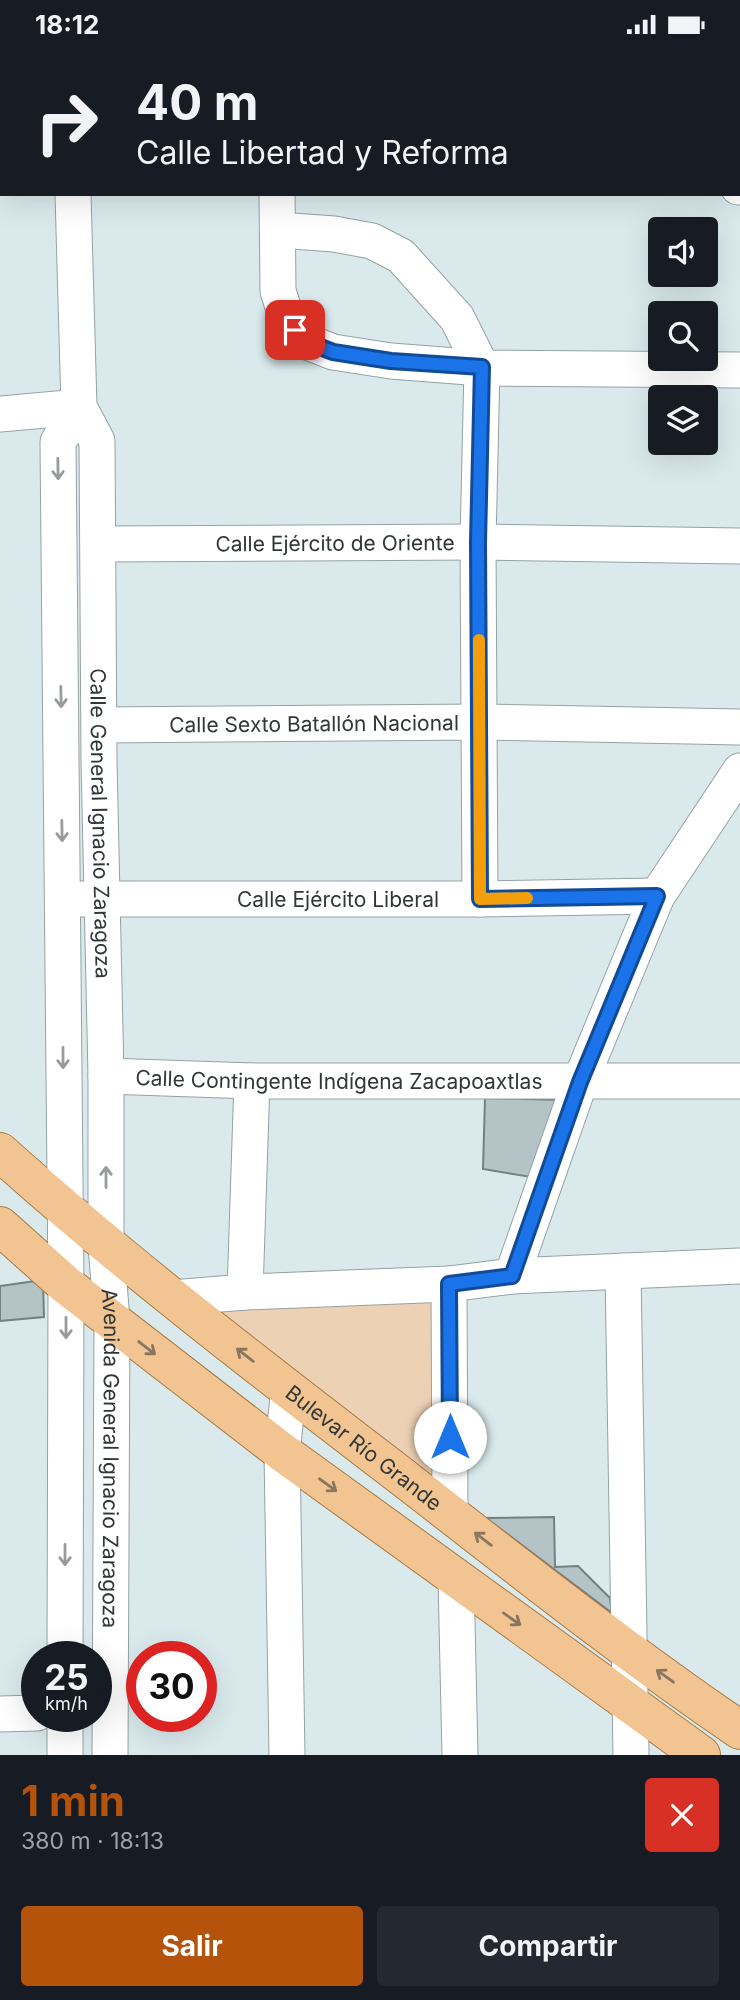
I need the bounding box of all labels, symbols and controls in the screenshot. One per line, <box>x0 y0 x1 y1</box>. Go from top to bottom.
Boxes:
text: 18:12 <box>35 9 99 40</box>
text: 40 m <box>136 73 259 132</box>
icon: right <box>21 77 112 168</box>
text: Calle Libertad y Reforma <box>136 133 509 172</box>
map controls <box>648 217 718 455</box>
button: sound <box>648 217 718 287</box>
pin <box>265 300 325 360</box>
button: search <box>648 301 718 371</box>
icon: arrive <box>276 311 314 349</box>
button: layers <box>648 385 718 455</box>
one-way arrow <box>52 458 65 481</box>
street label: Calle Ejército de Oriente <box>215 530 455 556</box>
street label: Calle General Ignacio Zaragoza <box>86 668 116 979</box>
one-way arrow <box>54 685 68 708</box>
street label: Calle Sexto Batallón Nacional <box>169 710 459 737</box>
one-way arrow <box>55 819 69 842</box>
street label: Calle Ejército Liberal <box>237 887 439 912</box>
one-way arrow <box>56 1047 70 1070</box>
street label: Calle Contingente Indígena Zacapoaxtlas <box>135 1065 542 1094</box>
one-way arrow <box>99 1166 113 1189</box>
street label: Avenida General Ignacio Zaragoza <box>97 1287 125 1628</box>
one-way arrow <box>59 1316 73 1339</box>
one-way arrow <box>137 1340 156 1355</box>
one-way arrow <box>236 1347 255 1362</box>
street label: Bulevar Río Grande <box>281 1380 447 1515</box>
position arrow <box>413 1400 487 1474</box>
one-way arrow <box>318 1478 337 1493</box>
one-way arrow <box>475 1531 493 1546</box>
one-way arrow <box>58 1543 72 1566</box>
one-way arrow <box>502 1612 521 1626</box>
speed limit sign: 30 <box>126 1641 217 1732</box>
text: 25 <box>44 1656 89 1698</box>
one-way arrow <box>655 1669 674 1684</box>
text: km/h <box>45 1693 88 1714</box>
text: 1 min <box>21 1775 125 1826</box>
button: close <box>645 1778 719 1852</box>
text: 380 m · 18:13 <box>21 1827 164 1855</box>
button: Salir <box>21 1906 363 1986</box>
button: Compartir <box>377 1906 719 1986</box>

